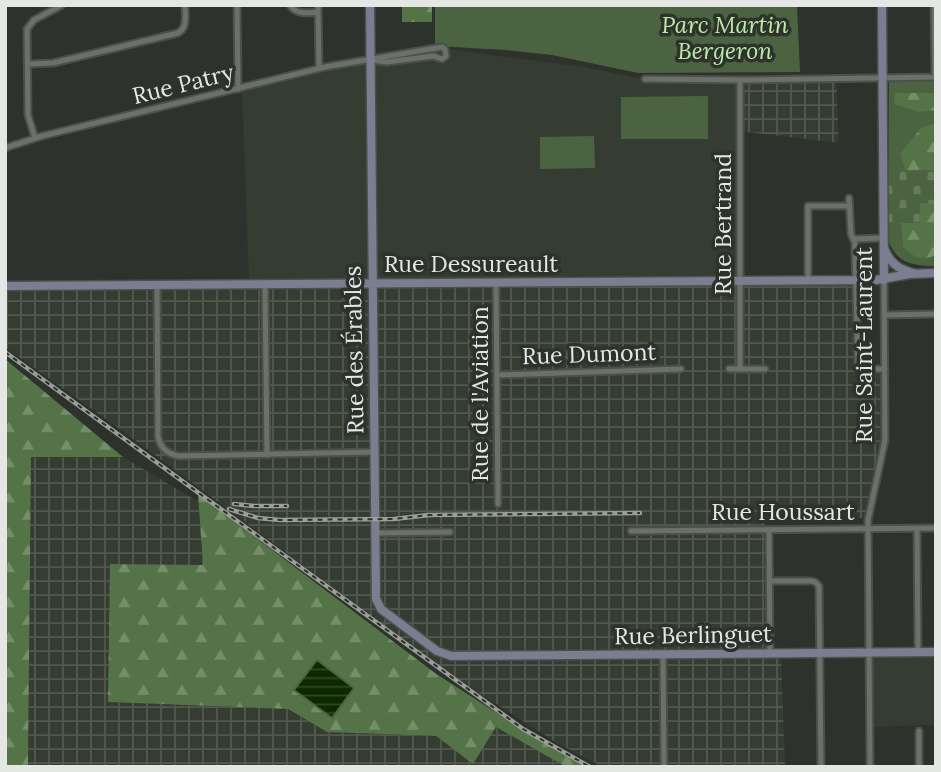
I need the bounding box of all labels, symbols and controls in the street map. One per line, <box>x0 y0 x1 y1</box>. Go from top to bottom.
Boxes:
park label: Parc Martin Bergeron <box>662 10 788 65</box>
street label: Rue Patry <box>129 57 237 110</box>
street label: Rue Bertrand <box>708 153 737 295</box>
street label: Rue Saint-Laurent <box>849 247 878 443</box>
street label: Rue Dessureault <box>384 249 558 278</box>
street label: Rue des Érables <box>338 266 369 434</box>
street label: Rue de l'Aviation <box>465 306 494 482</box>
street label: Rue Dumont <box>521 337 657 370</box>
street label: Rue Houssart <box>711 497 855 526</box>
street label: Rue Berlinguet <box>614 619 772 650</box>

